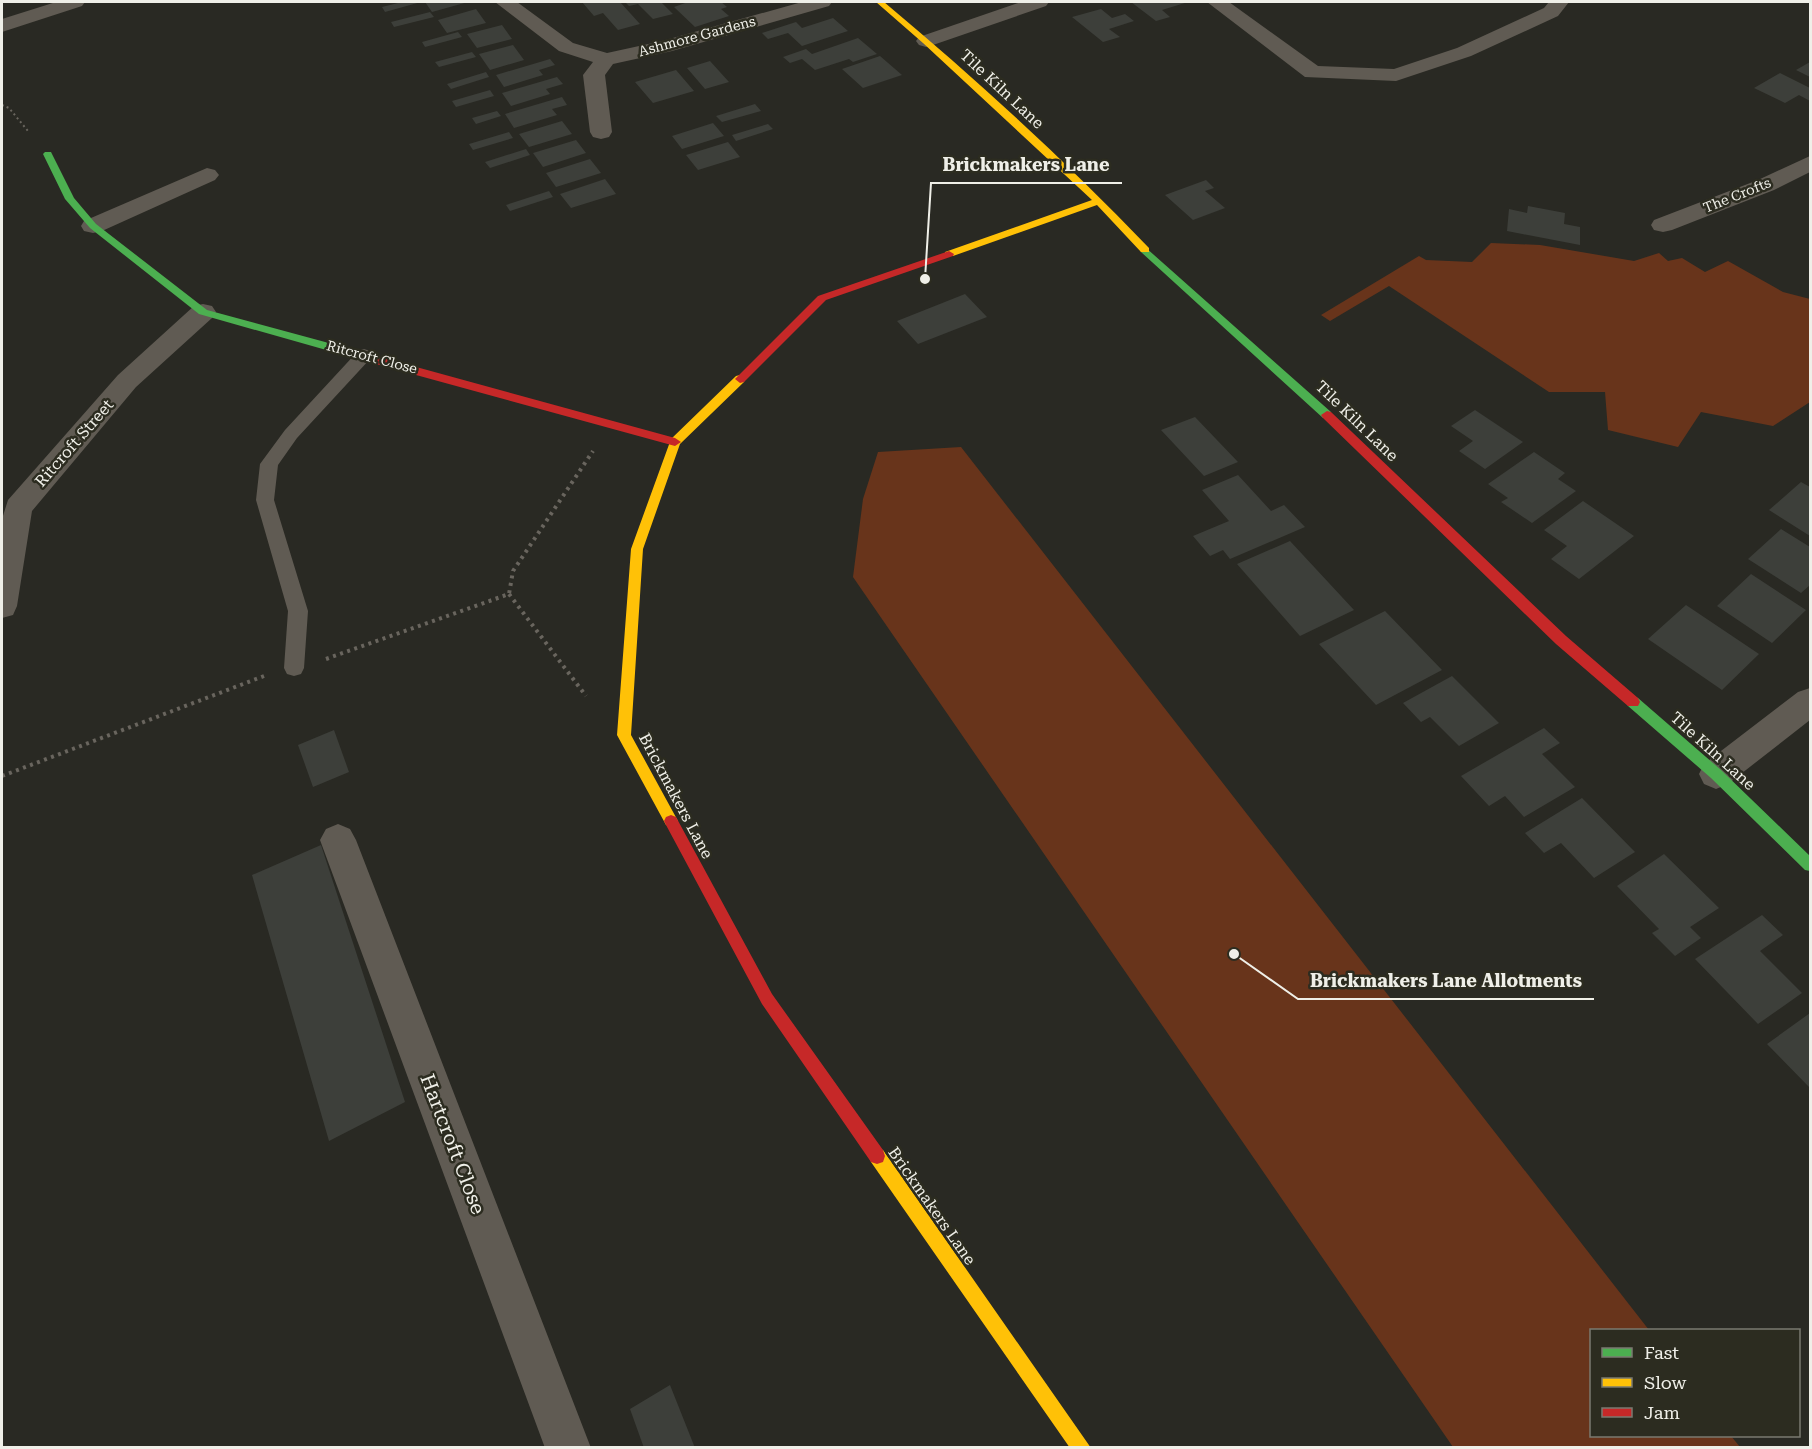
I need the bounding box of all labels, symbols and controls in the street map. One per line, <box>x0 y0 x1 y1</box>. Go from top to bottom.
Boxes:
street label: Ashmore Gardens <box>637 13 758 59</box>
street label: Tile Kiln Lane <box>956 45 1048 133</box>
callout: Brickmakers Lane <box>931 147 1122 183</box>
text: Brickmakers Lane <box>942 154 1110 175</box>
street label: The Crofts <box>1701 174 1773 216</box>
street label: Ritcroft Close <box>325 337 419 377</box>
street label: Tile Kiln Lane <box>1312 377 1402 465</box>
street label: Ritcroft Street <box>31 395 117 491</box>
street label: Tile Kiln Lane <box>1667 708 1759 794</box>
street label: Brickmakers Lane <box>635 730 717 862</box>
callout: Brickmakers Lane Allotments <box>1298 963 1594 999</box>
text: Brickmakers Lane Allotments <box>1310 970 1582 991</box>
street label: Hartcroft Close <box>415 1070 491 1218</box>
street label: Brickmakers Lane <box>884 1144 980 1269</box>
legend <box>1590 1329 1800 1437</box>
text: Fast <box>1644 1342 1679 1363</box>
text: Slow <box>1644 1372 1686 1393</box>
text: Jam <box>1644 1402 1680 1423</box>

